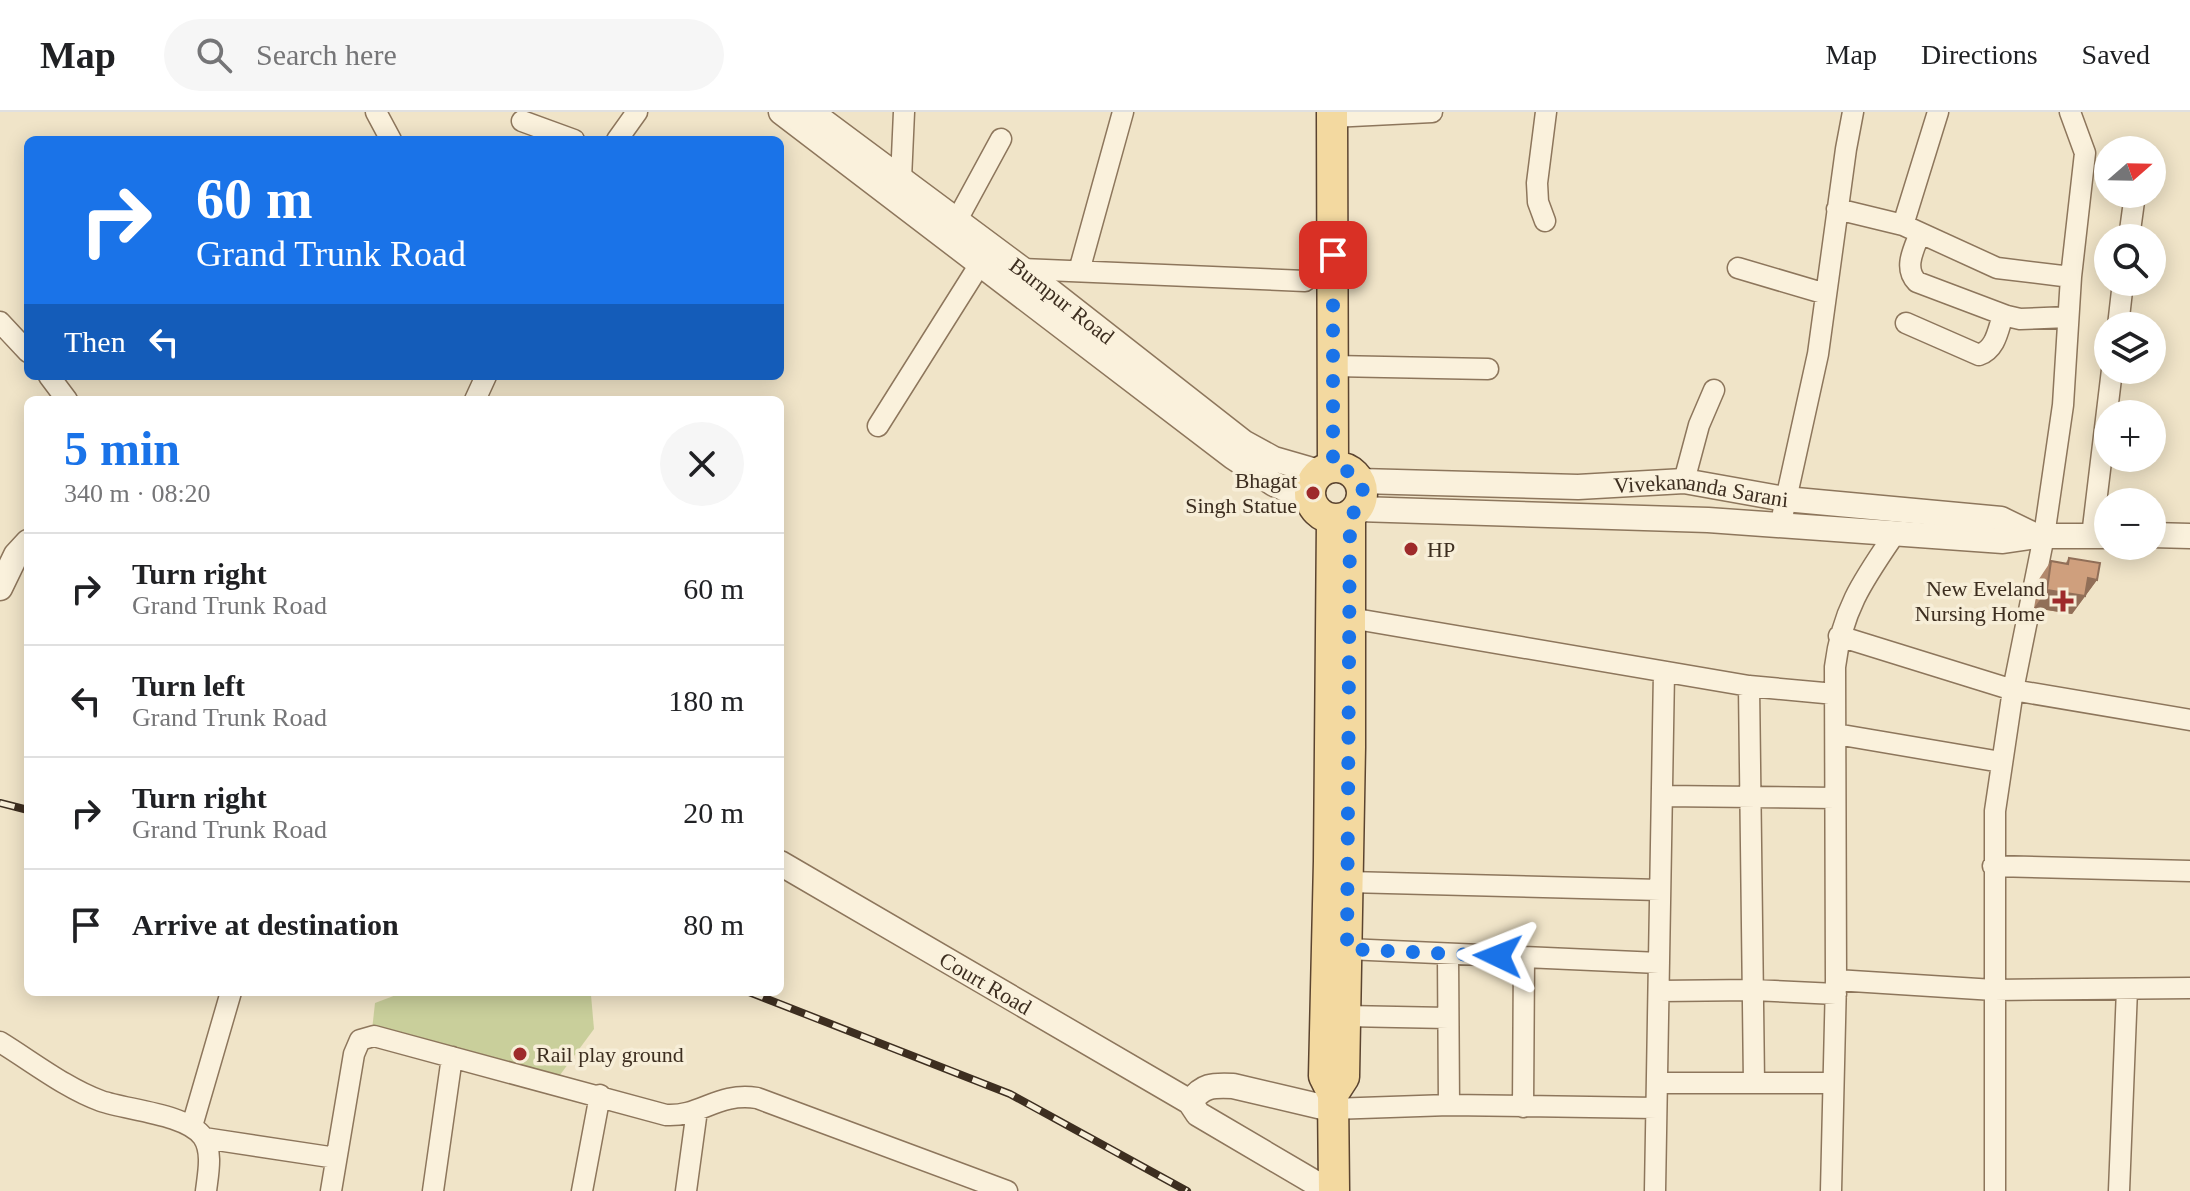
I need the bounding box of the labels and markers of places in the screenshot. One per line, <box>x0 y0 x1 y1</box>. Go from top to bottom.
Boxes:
pin <box>1299 221 1367 289</box>
place label: Bhagat Singh Statue <box>1185 468 1297 518</box>
marker: Bhagat Singh Statue <box>1304 484 1322 502</box>
place label: HP <box>1427 537 1455 562</box>
marker: HP <box>1402 540 1420 558</box>
place label: New Eveland Nursing Home <box>1915 576 2045 626</box>
marker: New Eveland Nursing Home <box>2052 590 2074 612</box>
place label: Rail play ground <box>536 1042 684 1067</box>
marker: Rail play ground <box>511 1045 529 1063</box>

